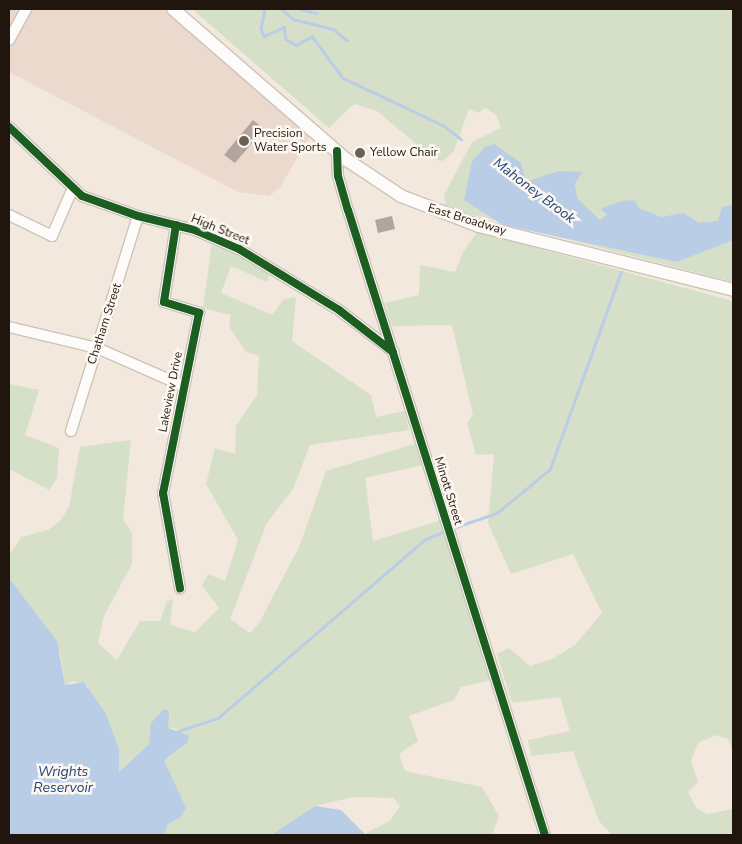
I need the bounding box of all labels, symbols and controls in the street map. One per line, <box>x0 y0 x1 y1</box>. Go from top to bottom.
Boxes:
place label: Precision Water Sports <box>254 127 326 155</box>
marker: Precision Water Sports <box>238 135 250 147</box>
place label: Yellow Chair <box>370 146 438 160</box>
marker: Yellow Chair <box>354 147 366 159</box>
water label: Mahoney Brook <box>490 155 578 227</box>
street label: East Broadway <box>426 201 508 239</box>
street label: High Street <box>189 212 251 248</box>
street label: Chatham Street <box>85 281 125 367</box>
street label: Lakeview Drive <box>156 350 186 434</box>
street label: Minott Street <box>431 455 465 527</box>
water label: Wrights Reservoir <box>33 764 93 796</box>

